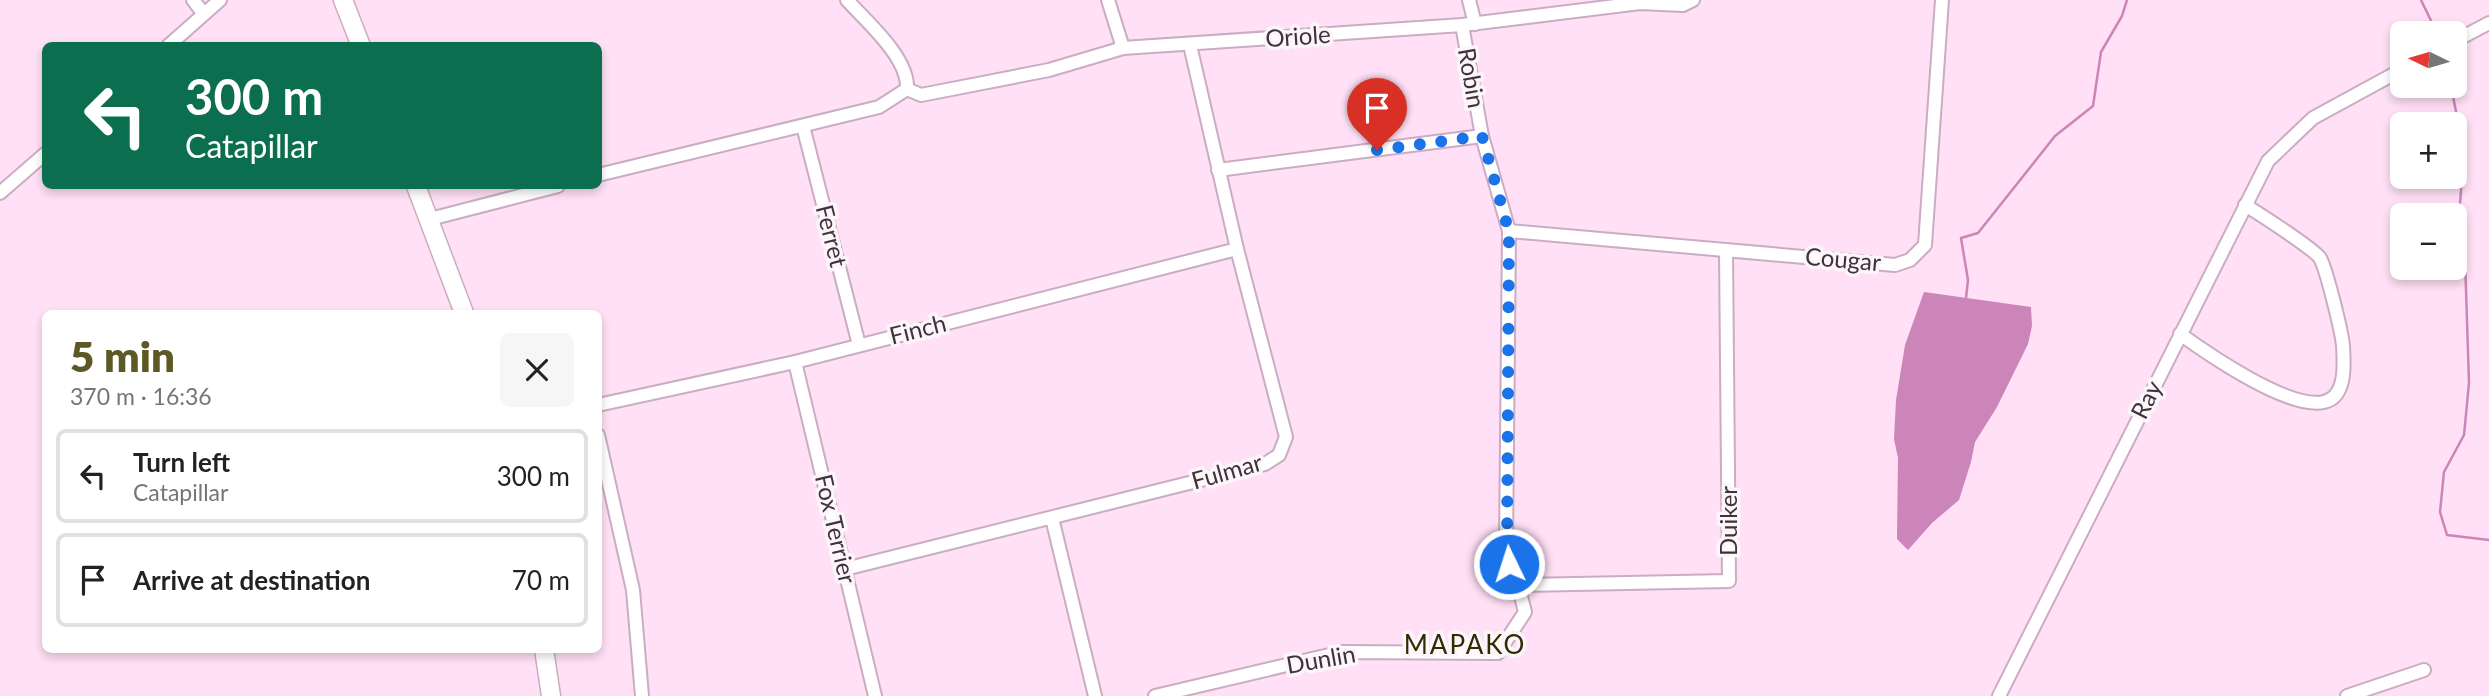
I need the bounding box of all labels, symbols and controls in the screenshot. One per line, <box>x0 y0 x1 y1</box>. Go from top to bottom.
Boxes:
street label: Oriole <box>1264 19 1332 52</box>
north arrow <box>2390 21 2468 98</box>
map controls <box>2390 21 2467 280</box>
street label: Robin <box>1453 45 1492 110</box>
text: 300 m <box>185 67 323 125</box>
icon: left <box>70 70 161 161</box>
pin <box>1347 78 1407 150</box>
icon: arrive <box>1358 89 1396 127</box>
button: + <box>2390 112 2467 189</box>
text: Catapillar <box>185 126 318 165</box>
street label: Ferret <box>811 201 854 270</box>
button: − <box>2390 203 2467 280</box>
street label: Cougar <box>1804 241 1882 276</box>
street label: Finch <box>886 308 949 350</box>
text: 5 min <box>70 331 175 381</box>
button: close <box>500 333 574 407</box>
street label: Ray <box>2124 375 2168 423</box>
text: 370 m · 16:36 <box>70 382 212 410</box>
text: Turn left <box>133 446 230 478</box>
street label: Fulmar <box>1188 447 1265 494</box>
icon: left <box>74 457 112 495</box>
text: 300 m <box>497 460 570 492</box>
street label: Fox Terrier <box>810 471 863 587</box>
text: Catapillar <box>133 478 228 506</box>
street label: Duiker <box>1713 486 1742 556</box>
position arrow <box>1472 527 1546 601</box>
icon: arrive <box>74 561 112 599</box>
text: Arrive at destination <box>133 564 370 596</box>
text: 70 m <box>512 564 570 596</box>
district label: MAPAKO <box>1404 628 1526 660</box>
street label: Dunlin <box>1284 638 1358 679</box>

